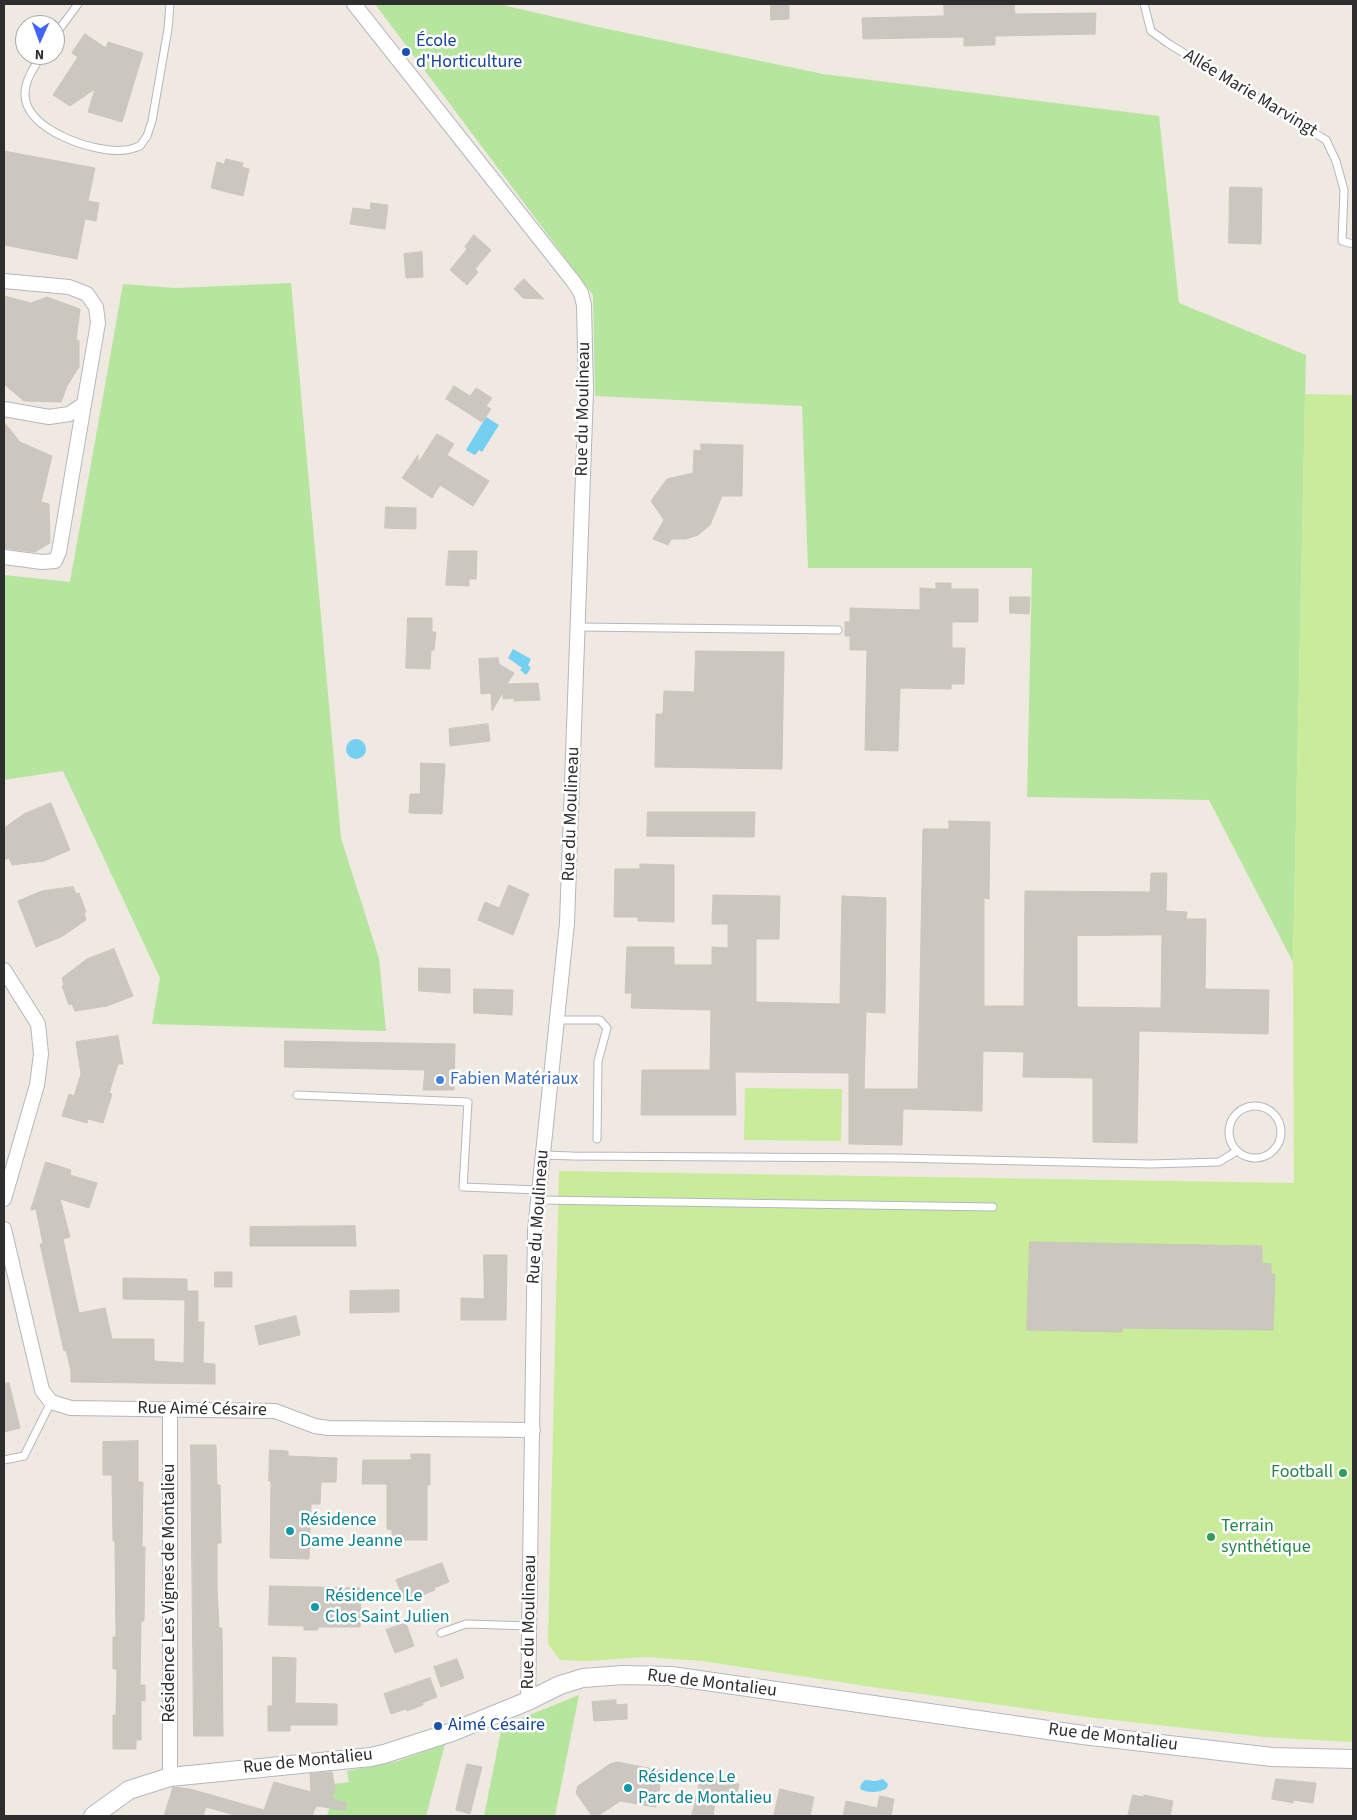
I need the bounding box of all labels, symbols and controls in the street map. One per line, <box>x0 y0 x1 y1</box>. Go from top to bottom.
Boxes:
north arrow <box>15 15 65 65</box>
place label: École d'Horticulture <box>416 31 522 74</box>
text: N <box>35 44 45 64</box>
street label: Allée Marie Marvingt <box>1179 45 1321 143</box>
marker: École d'Horticulture <box>400 46 412 58</box>
street label: Rue du Moulineau <box>572 341 596 477</box>
street label: Rue du Moulineau <box>559 746 585 882</box>
place label: Fabien Matériaux <box>450 1069 578 1091</box>
marker: Fabien Matériaux <box>434 1074 446 1086</box>
street label: Rue du Moulineau <box>524 1149 554 1285</box>
street label: Rue Aimé Césaire <box>137 1398 267 1422</box>
place label: Football <box>1271 1462 1333 1484</box>
street label: Résidence Les Vignes de Montalieu <box>159 1463 181 1723</box>
marker: Football <box>1337 1467 1349 1479</box>
place label: Résidence Dame Jeanne <box>300 1510 403 1552</box>
place label: Terrain synthétique <box>1221 1516 1311 1558</box>
marker: Résidence Dame Jeanne <box>284 1525 296 1537</box>
marker: Terrain synthétique <box>1205 1531 1217 1543</box>
street label: Rue du Moulineau <box>518 1554 542 1690</box>
place label: Résidence Le Clos Saint Julien <box>325 1586 450 1628</box>
marker: Résidence Le Clos Saint Julien <box>309 1601 321 1613</box>
street label: Rue de Montalieu <box>646 1665 778 1703</box>
place label: Aimé Césaire <box>448 1715 545 1737</box>
street label: Rue de Montalieu <box>1047 1719 1179 1757</box>
marker: Aimé Césaire <box>432 1720 444 1732</box>
street label: Rue de Montalieu <box>242 1744 374 1780</box>
place label: Résidence Le Parc de Montalieu <box>638 1767 772 1810</box>
marker: Résidence Le Parc de Montalieu <box>622 1782 634 1794</box>

